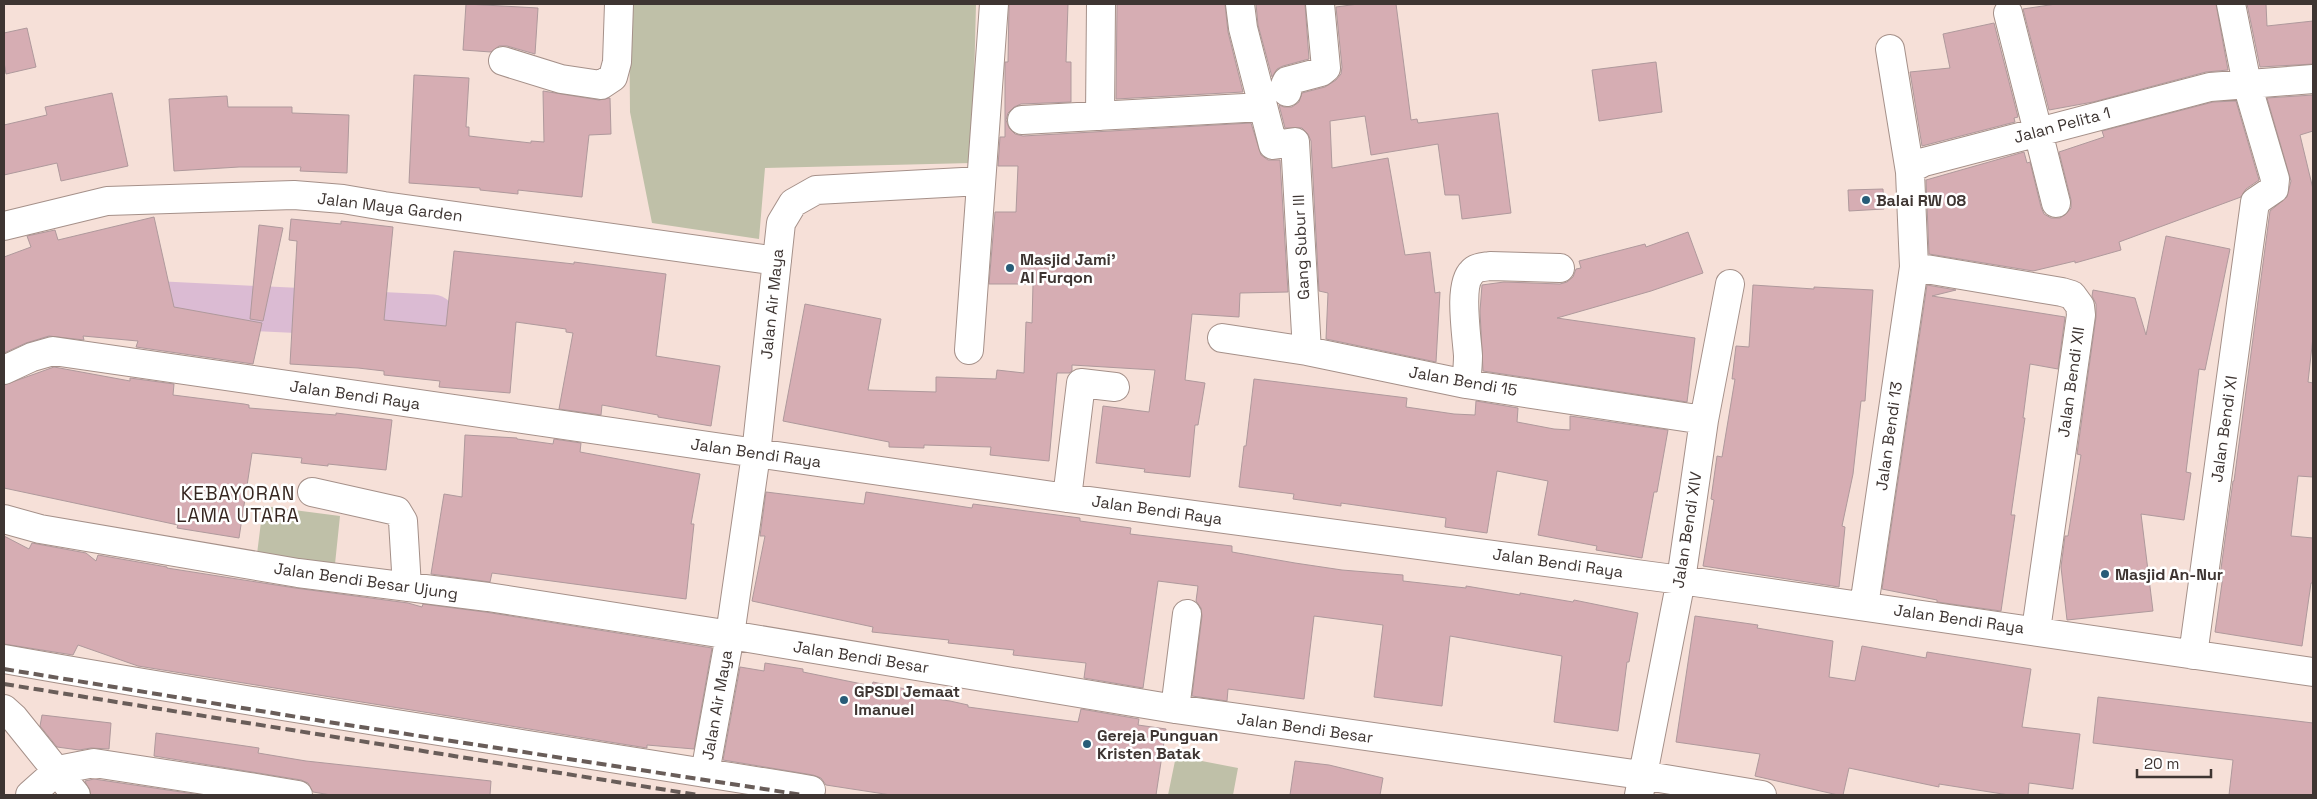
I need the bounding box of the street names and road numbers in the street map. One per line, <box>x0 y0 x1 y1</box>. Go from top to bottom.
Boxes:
street label: Jalan Pelita 1 <box>2011 102 2113 148</box>
street label: Jalan Maya Garden <box>316 188 464 226</box>
street label: Gang Subur III <box>1288 194 1314 300</box>
street label: Jalan Air Maya <box>756 248 788 360</box>
street label: Jalan Bendi XII <box>2053 325 2089 439</box>
street label: Jalan Bendi 15 <box>1407 361 1519 401</box>
street label: Jalan Bendi XI <box>2206 374 2242 484</box>
street label: Jalan Bendi Raya <box>288 375 422 415</box>
street label: Jalan Bendi 13 <box>1871 380 1907 492</box>
street label: Jalan Bendi Raya <box>689 433 823 473</box>
street label: Jalan Bendi XIV <box>1667 470 1707 590</box>
street label: Jalan Bendi Raya <box>1090 490 1224 530</box>
street label: Jalan Bendi Raya <box>1491 543 1625 583</box>
street label: Jalan Bendi Besar Ujung <box>273 558 459 604</box>
street label: Jalan Bendi Raya <box>1892 599 2026 639</box>
street label: Jalan Bendi Besar <box>792 636 930 678</box>
street label: Jalan Air Maya <box>697 648 737 762</box>
street label: Jalan Bendi Besar <box>1236 708 1374 748</box>

